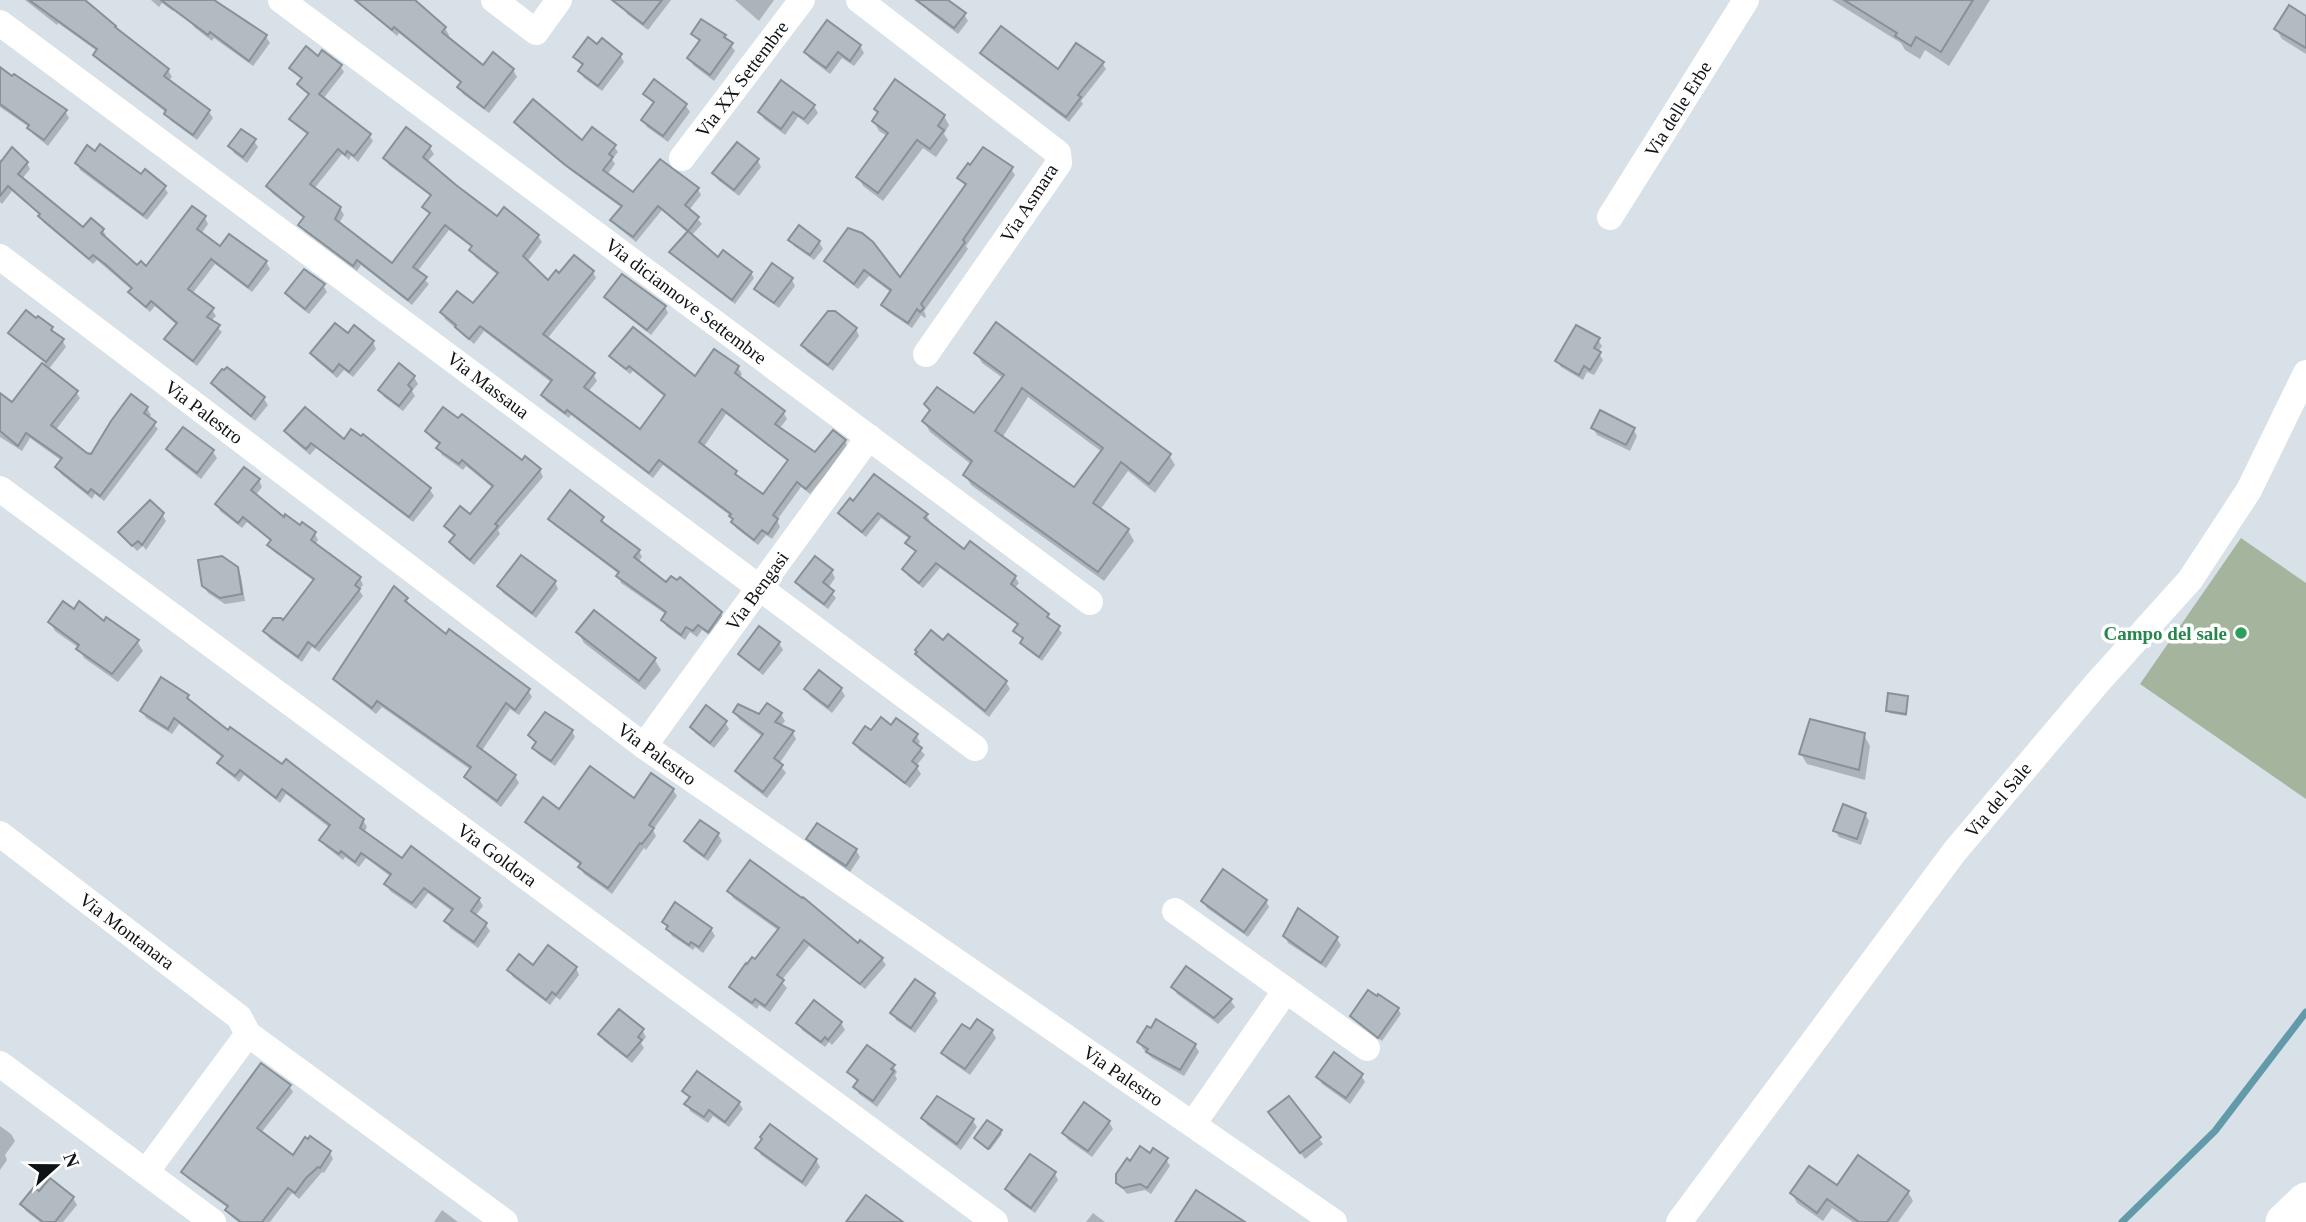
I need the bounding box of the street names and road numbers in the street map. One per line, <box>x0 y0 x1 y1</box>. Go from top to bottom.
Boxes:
street label: Via XX Settembre <box>691 17 793 141</box>
street label: Via delle Erbe <box>1640 57 1716 161</box>
street label: Via Asmara <box>996 159 1062 246</box>
street label: Via diciannove Settembre <box>601 234 771 368</box>
street label: Via Massaua <box>443 347 534 423</box>
street label: Via Palestro <box>161 376 247 448</box>
street label: Via Bengasi <box>721 548 793 634</box>
street label: Via Palestro <box>614 718 700 790</box>
street label: Via del Sale <box>1960 758 2036 842</box>
street label: Via Goldora <box>453 819 541 891</box>
street label: Via Montanara <box>75 889 179 974</box>
street label: Via Palestro <box>1079 1041 1167 1111</box>

